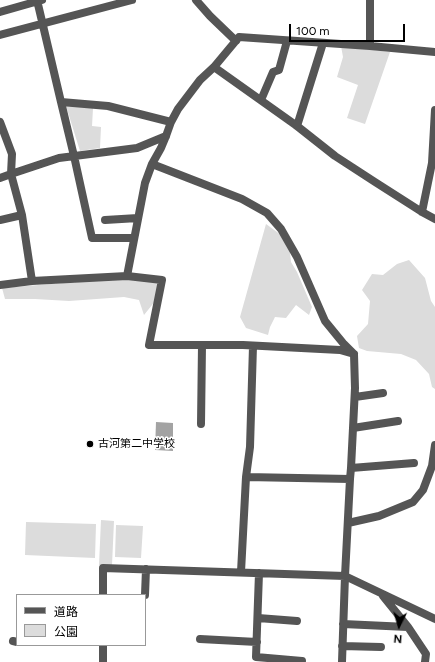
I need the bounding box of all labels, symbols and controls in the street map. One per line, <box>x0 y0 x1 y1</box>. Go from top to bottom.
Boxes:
scale bar <box>291 16 407 42</box>
text: 100 m <box>296 24 330 38</box>
place label: 古河第二中学校 <box>98 437 175 451</box>
marker: 古河第二中学校 <box>85 439 95 449</box>
legend <box>16 594 146 646</box>
text: 道路 <box>54 605 78 619</box>
north arrow <box>379 606 419 646</box>
text: 公園 <box>54 625 78 639</box>
text: N <box>393 632 403 645</box>

